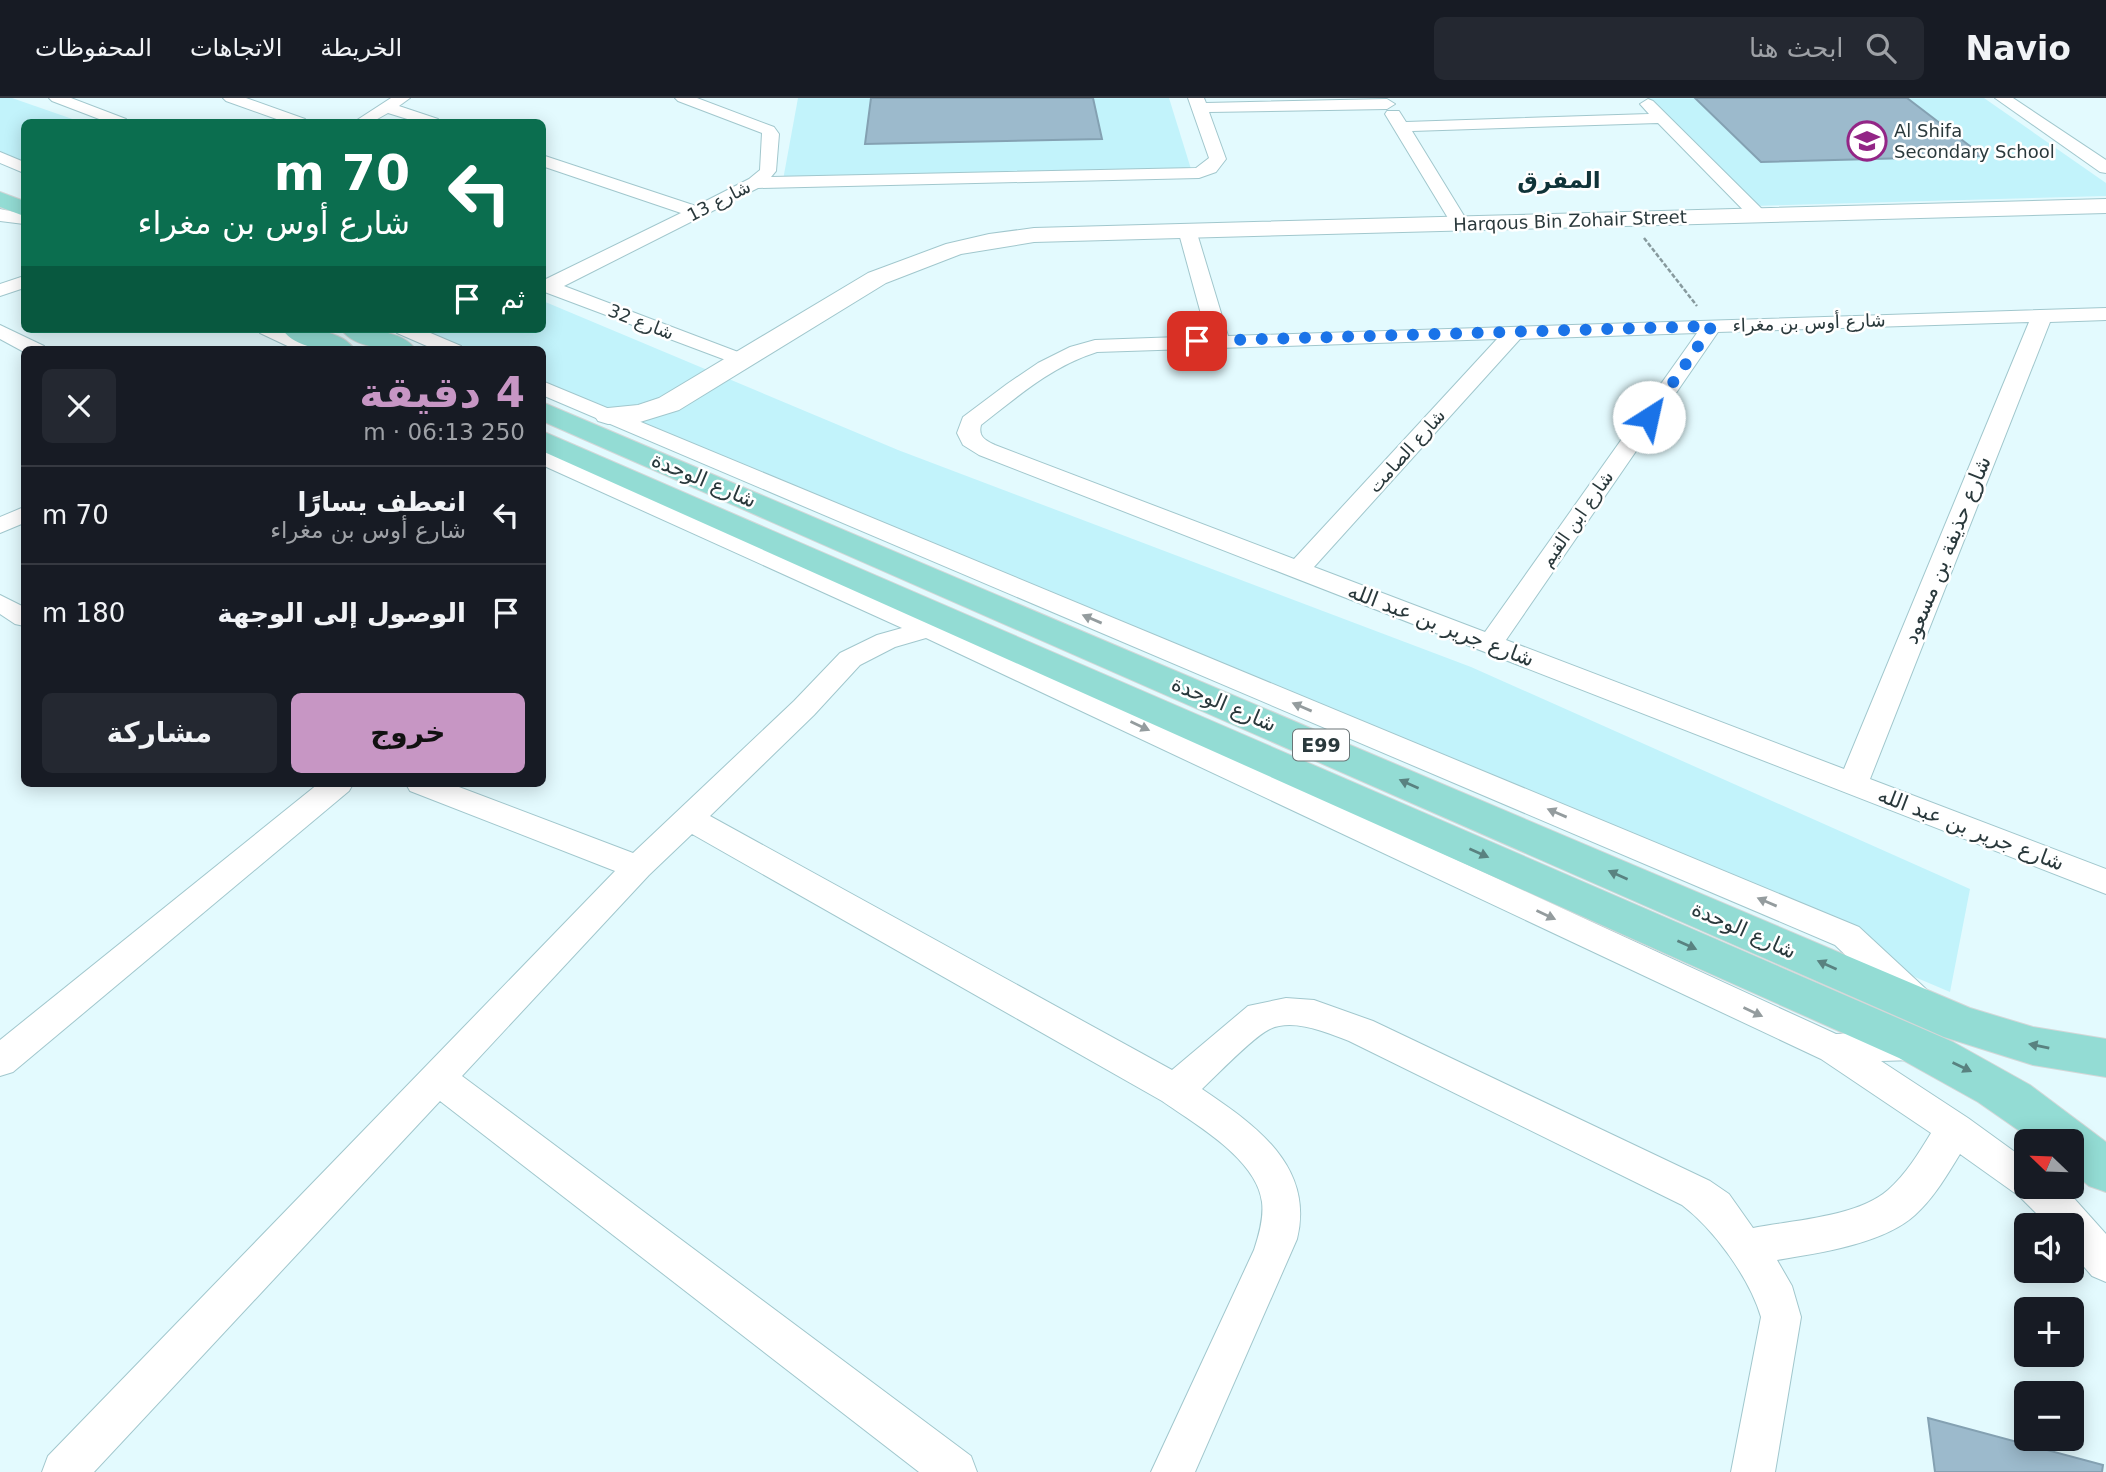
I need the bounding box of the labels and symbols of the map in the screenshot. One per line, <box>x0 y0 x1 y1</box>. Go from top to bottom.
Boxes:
school or university icon: Al Shifa Secondary School <box>1846 120 1888 162</box>
place label: Al Shifa Secondary School <box>1894 120 2055 162</box>
district label: المفرق <box>1517 167 1601 194</box>
street label: شارع 13 <box>683 176 755 226</box>
street label: Harqous Bin Zohair Street <box>1453 206 1687 235</box>
street label: شارع 32 <box>605 299 677 345</box>
street label: شارع أوس بن مغراء <box>1732 308 1886 337</box>
pin <box>1167 311 1227 371</box>
position arrow <box>1612 380 1686 454</box>
street label: شارع الصامت <box>1364 405 1450 497</box>
street label: شارع الوحدة <box>648 447 760 513</box>
street label: شارع حذيفة بن مسعود <box>1898 453 1996 647</box>
street label: شارع ابن القيم <box>1536 467 1618 571</box>
street label: شارع جرير بن عبد الله <box>1344 578 1538 672</box>
one-way arrow <box>1082 613 1103 624</box>
street label: شارع الوحدة <box>1168 671 1280 737</box>
one-way arrow <box>1291 702 1312 713</box>
one-way arrow <box>1130 720 1150 732</box>
road number: E99 <box>1293 730 1349 760</box>
one-way arrow <box>1399 778 1420 789</box>
street label: شارع جرير بن عبد الله <box>1874 782 2068 876</box>
one-way arrow <box>1547 808 1568 819</box>
one-way arrow <box>1469 847 1489 859</box>
one-way arrow <box>1608 869 1628 881</box>
street label: شارع الوحدة <box>1688 896 1800 964</box>
one-way arrow <box>1756 896 1777 907</box>
one-way arrow <box>1536 910 1557 921</box>
one-way arrow <box>1677 940 1698 951</box>
one-way arrow <box>1816 960 1837 971</box>
one-way arrow <box>1743 1006 1763 1017</box>
one-way arrow <box>2028 1041 2050 1052</box>
one-way arrow <box>1952 1062 1972 1073</box>
north arrow <box>2014 1129 2084 1199</box>

